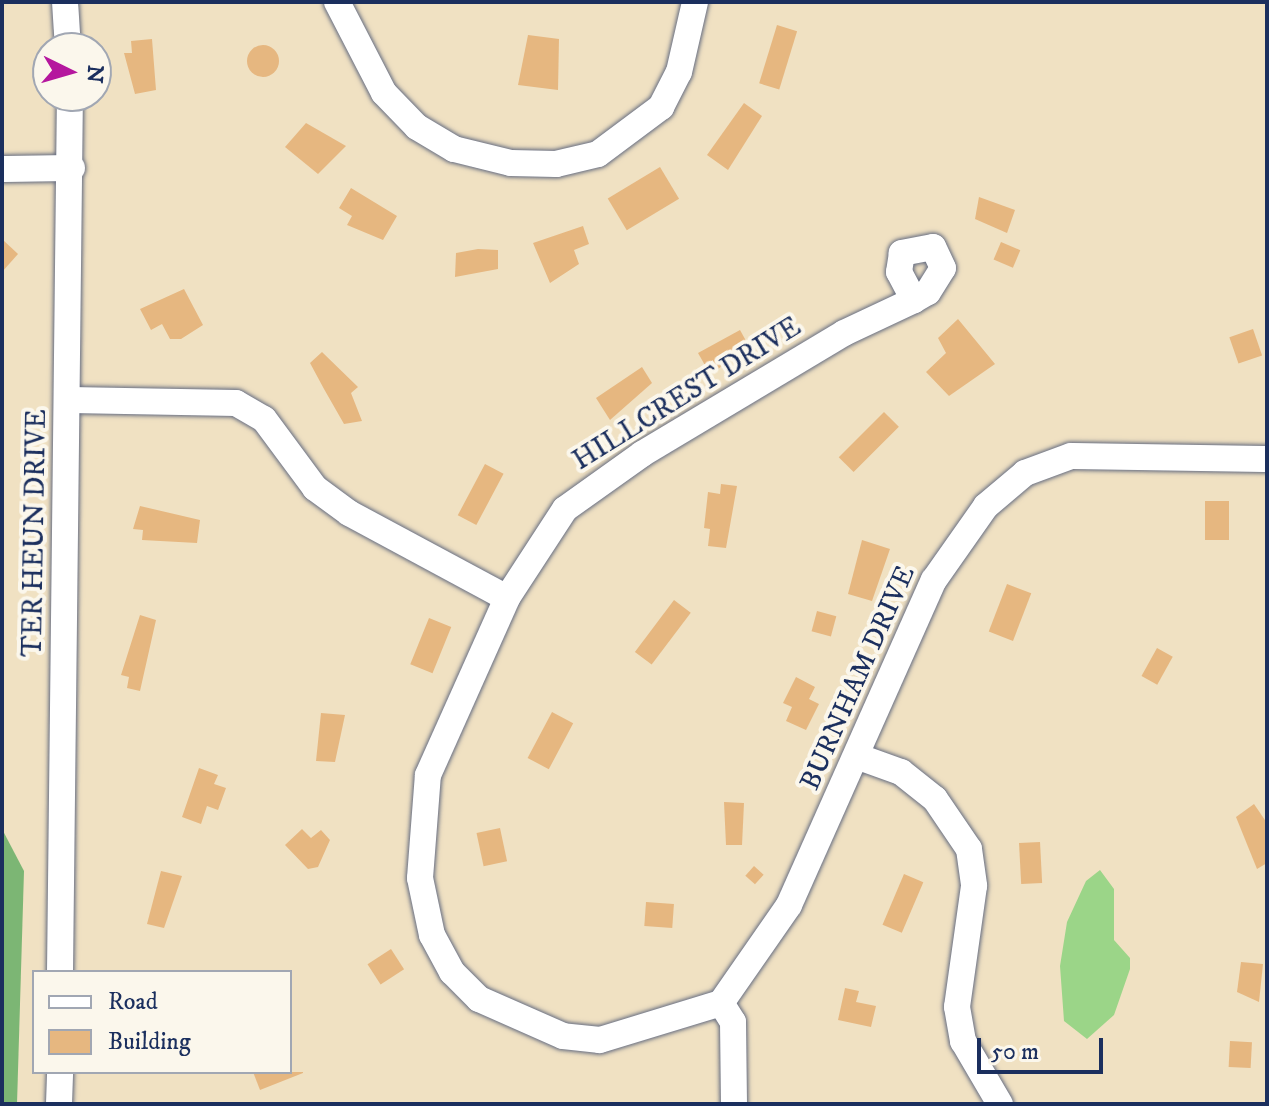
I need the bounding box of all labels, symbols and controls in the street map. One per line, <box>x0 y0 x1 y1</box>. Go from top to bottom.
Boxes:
north arrow <box>32 32 112 112</box>
text: N <box>80 64 109 84</box>
street label: HILLCREST DRIVE <box>567 310 807 478</box>
street label: TER HEUN DRIVE <box>16 409 54 657</box>
street label: BURNHAM DRIVE <box>793 561 923 795</box>
legend <box>32 970 292 1074</box>
text: Road <box>108 987 158 1017</box>
scale bar <box>981 1022 1107 1072</box>
text: Building <box>108 1027 191 1057</box>
text: 50 m <box>991 1037 1039 1067</box>

